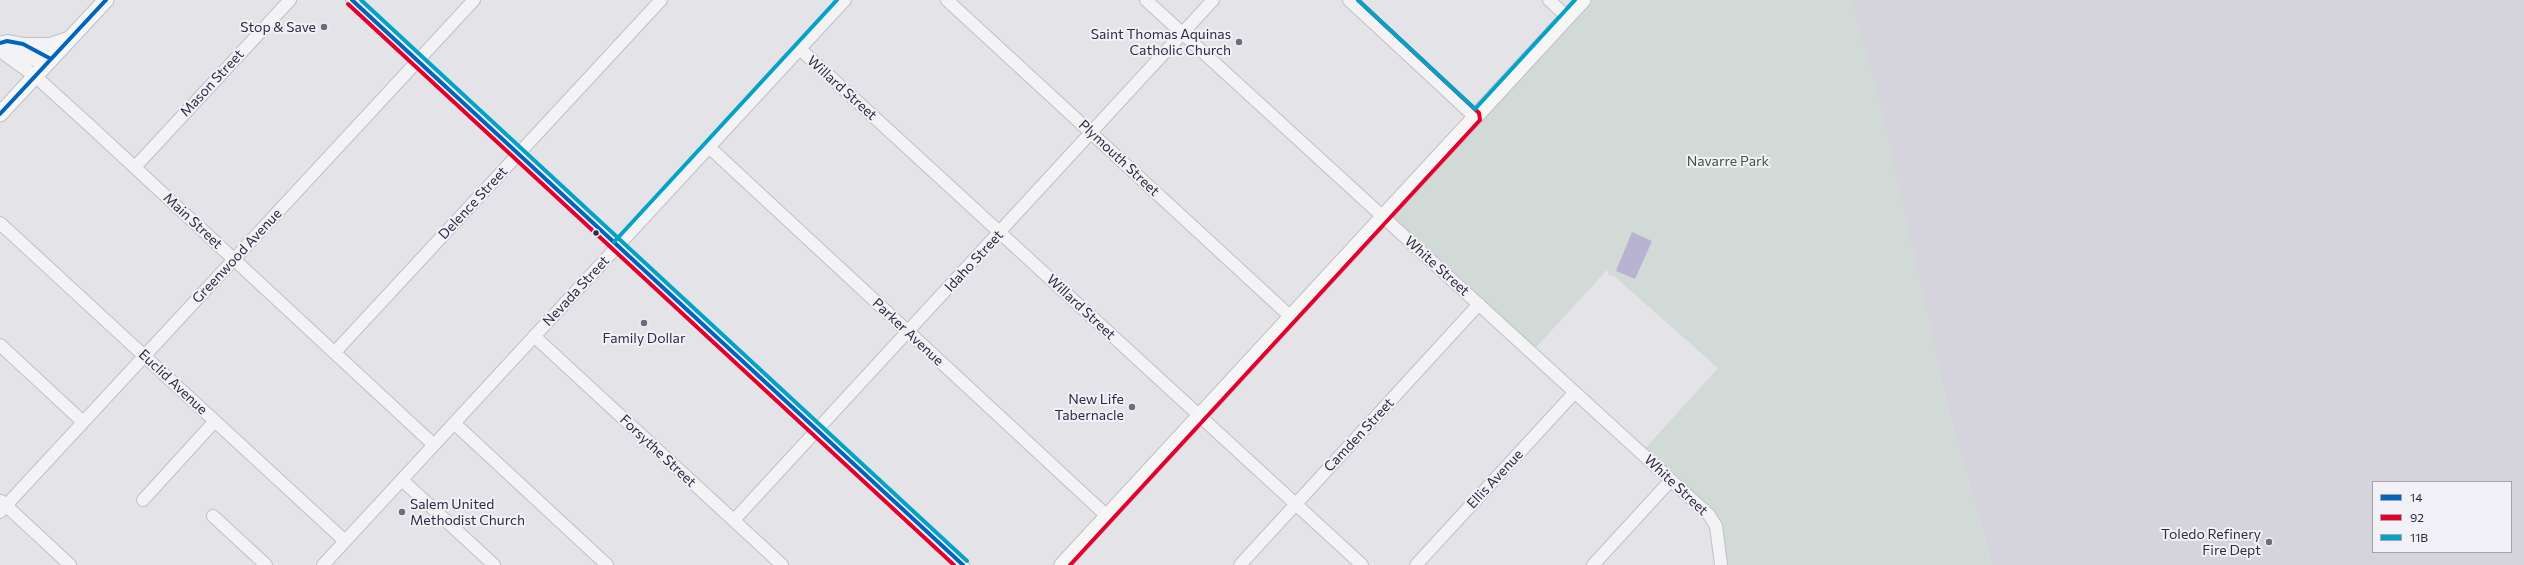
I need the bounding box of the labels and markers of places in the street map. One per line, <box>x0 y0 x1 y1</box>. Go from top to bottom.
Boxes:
place label: Stop & Save <box>240 19 316 35</box>
marker: Stop & Save <box>319 22 329 32</box>
place label: Saint Thomas Aquinas Catholic Church <box>1091 26 1231 58</box>
marker: Saint Thomas Aquinas Catholic Church <box>1234 37 1244 47</box>
unlabelled marker <box>591 228 601 238</box>
marker: Family Dollar <box>639 318 649 328</box>
place label: Family Dollar <box>602 330 686 346</box>
place label: New Life Tabernacle <box>1054 391 1124 424</box>
marker: New Life Tabernacle <box>1127 402 1137 412</box>
place label: Salem United Methodist Church <box>410 496 525 528</box>
marker: Salem United Methodist Church <box>397 507 407 517</box>
place label: Toledo Refinery Fire Dept <box>2161 526 2261 558</box>
marker: Toledo Refinery Fire Dept <box>2264 537 2274 547</box>

